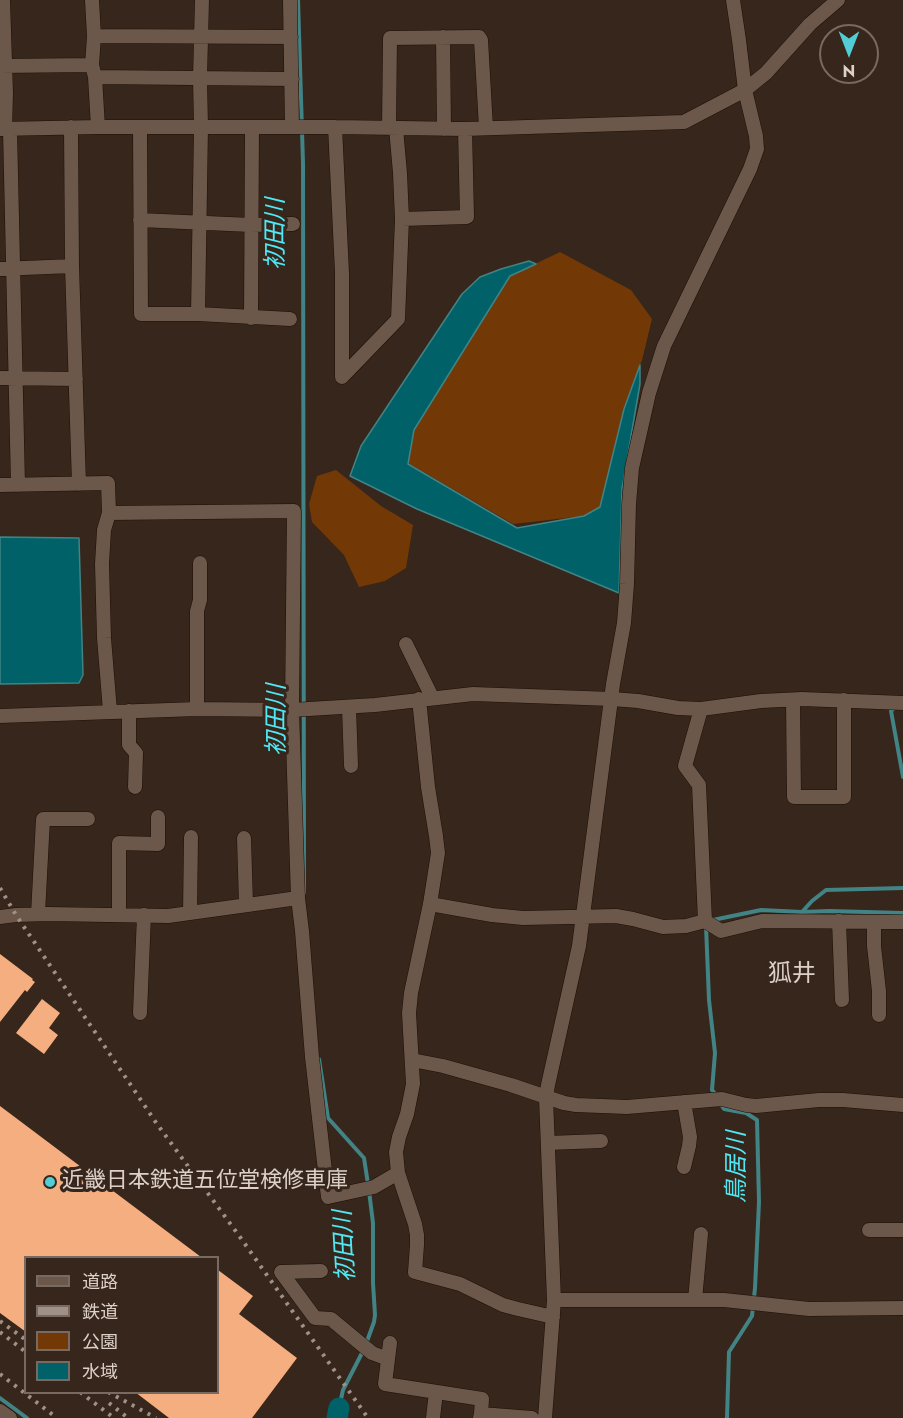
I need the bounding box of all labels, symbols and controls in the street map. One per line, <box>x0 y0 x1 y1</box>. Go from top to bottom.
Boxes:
north arrow <box>819 24 879 84</box>
text: N <box>843 59 855 82</box>
water label: 初田川 <box>263 198 291 270</box>
water label: 初田川 <box>264 684 292 756</box>
district label: 狐井 <box>768 961 816 989</box>
water label: 鳥居川 <box>724 1131 752 1203</box>
place label: 近畿日本鉄道五位堂検修車庫 <box>62 1169 348 1195</box>
marker: 近畿日本鉄道五位堂検修車庫 <box>43 1175 57 1189</box>
water label: 初田川 <box>330 1209 362 1283</box>
legend <box>24 1256 219 1394</box>
text: 道路 <box>82 1269 118 1295</box>
text: 鉄道 <box>82 1299 118 1325</box>
text: 公園 <box>82 1329 118 1355</box>
text: 水域 <box>82 1359 118 1385</box>

